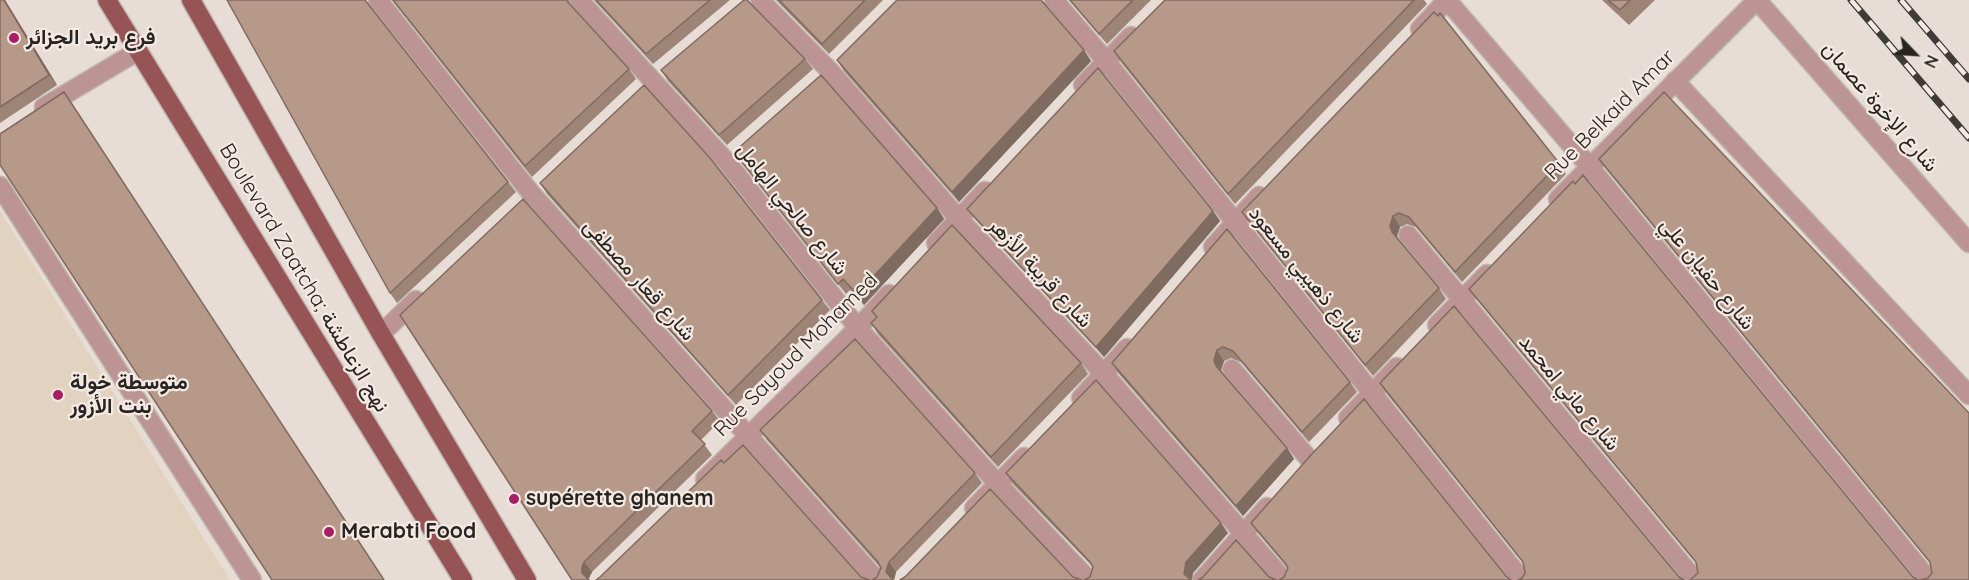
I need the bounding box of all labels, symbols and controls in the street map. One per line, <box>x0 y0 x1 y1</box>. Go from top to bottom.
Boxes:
north arrow <box>1885 24 1945 84</box>
place label: فرع بريد الجزائر <box>26 25 156 51</box>
marker: فرع بريد الجزائر <box>7 31 21 45</box>
street label: شارع الإخوة عصمان <box>1817 37 1943 177</box>
street label: Rue Belkaid Amar <box>1540 45 1680 185</box>
text: N <box>1920 52 1943 71</box>
street label: شارع صالحي الهامل <box>731 138 853 280</box>
street label: Boulevard Zaatcha; نهج الزعاطشة <box>214 139 394 417</box>
street label: شارع ذهيبي مسعود <box>1243 201 1369 349</box>
street label: شارع قريبة الأزهر <box>983 213 1097 333</box>
street label: شارع حفيان علي <box>1654 213 1760 335</box>
street label: شارع قعار مصطفى <box>578 214 700 346</box>
street label: Rue Sayoud Mohamed <box>709 268 883 442</box>
street label: شارع ماني امحمد <box>1513 330 1625 456</box>
place label: متوسطة خولة بنت الأزور <box>70 370 188 420</box>
marker: متوسطة خولة بنت الأزور <box>51 388 65 402</box>
place label: supérette ghanem <box>526 486 714 512</box>
marker: supérette ghanem <box>507 492 521 506</box>
place label: Merabti Food <box>341 519 476 545</box>
marker: Merabti Food <box>322 525 336 539</box>

